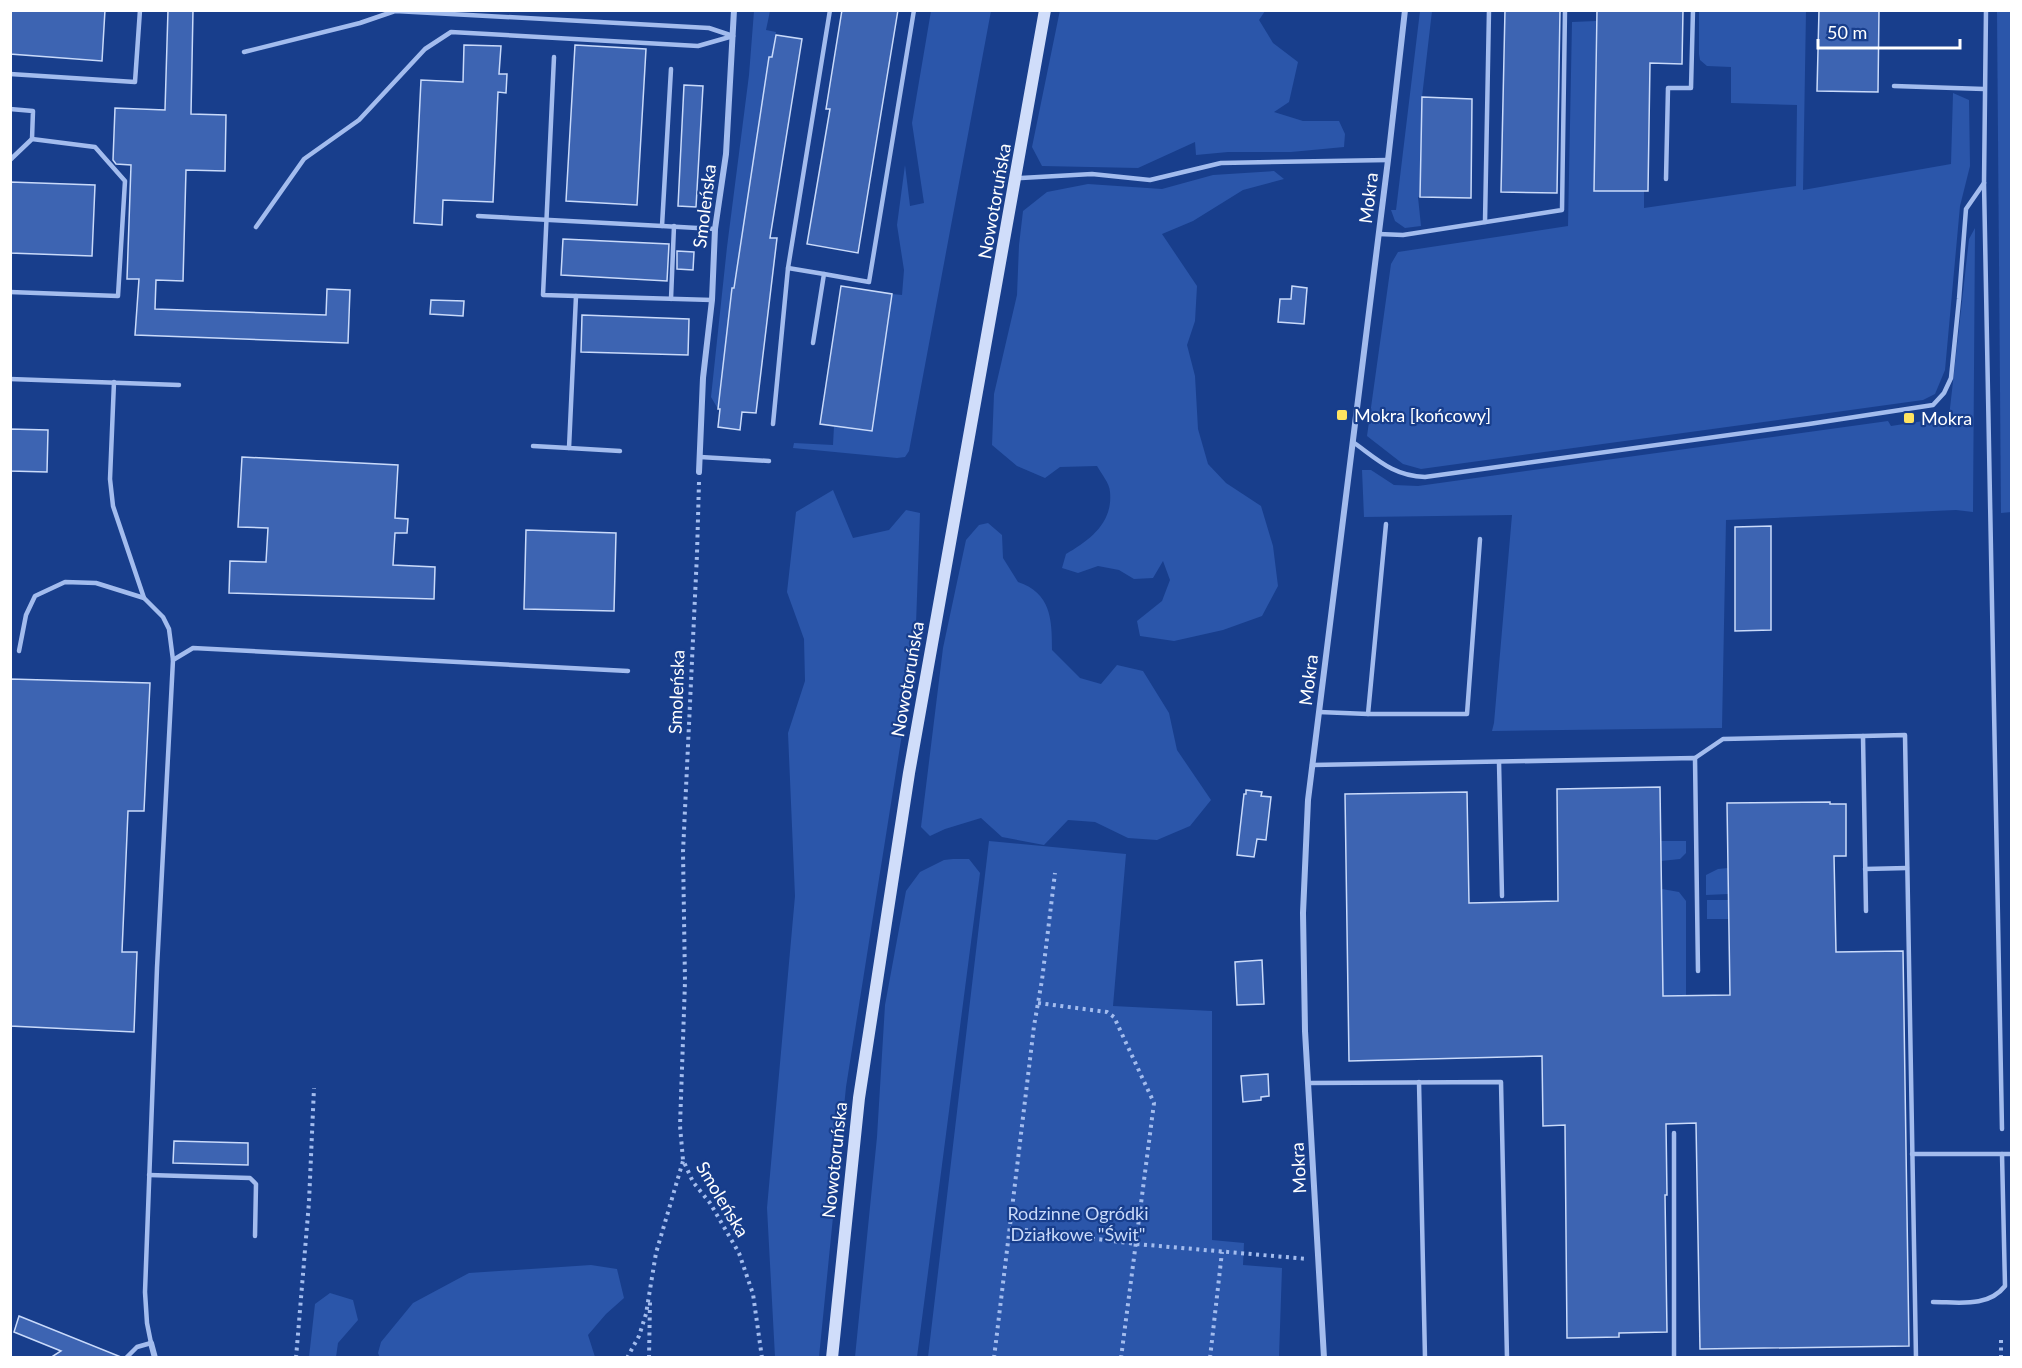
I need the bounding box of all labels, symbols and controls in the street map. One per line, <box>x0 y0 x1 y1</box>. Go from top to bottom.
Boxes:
scale bar <box>1818 12 1960 50</box>
text: 50 m <box>1827 21 1867 43</box>
street label: Nowotoruńska <box>973 142 1015 260</box>
street label: Smoleńska <box>688 163 720 249</box>
street label: Mokra <box>1354 171 1382 225</box>
place label: Mokra [końcowy] <box>1354 404 1491 426</box>
place label: Mokra <box>1921 407 1972 429</box>
marker: Mokra [końcowy] <box>1335 408 1349 422</box>
marker: Mokra <box>1902 411 1916 425</box>
street label: Nowotoruńska <box>886 620 928 738</box>
street label: Smoleńska <box>664 650 688 734</box>
street label: Mokra <box>1294 653 1322 707</box>
street label: Nowotoruńska <box>817 1101 851 1219</box>
street label: Mokra <box>1286 1142 1310 1194</box>
street label: Smoleńska <box>692 1157 754 1241</box>
park label: Rodzinne Ogródki Działkowe "Świt" <box>1007 1202 1149 1245</box>

